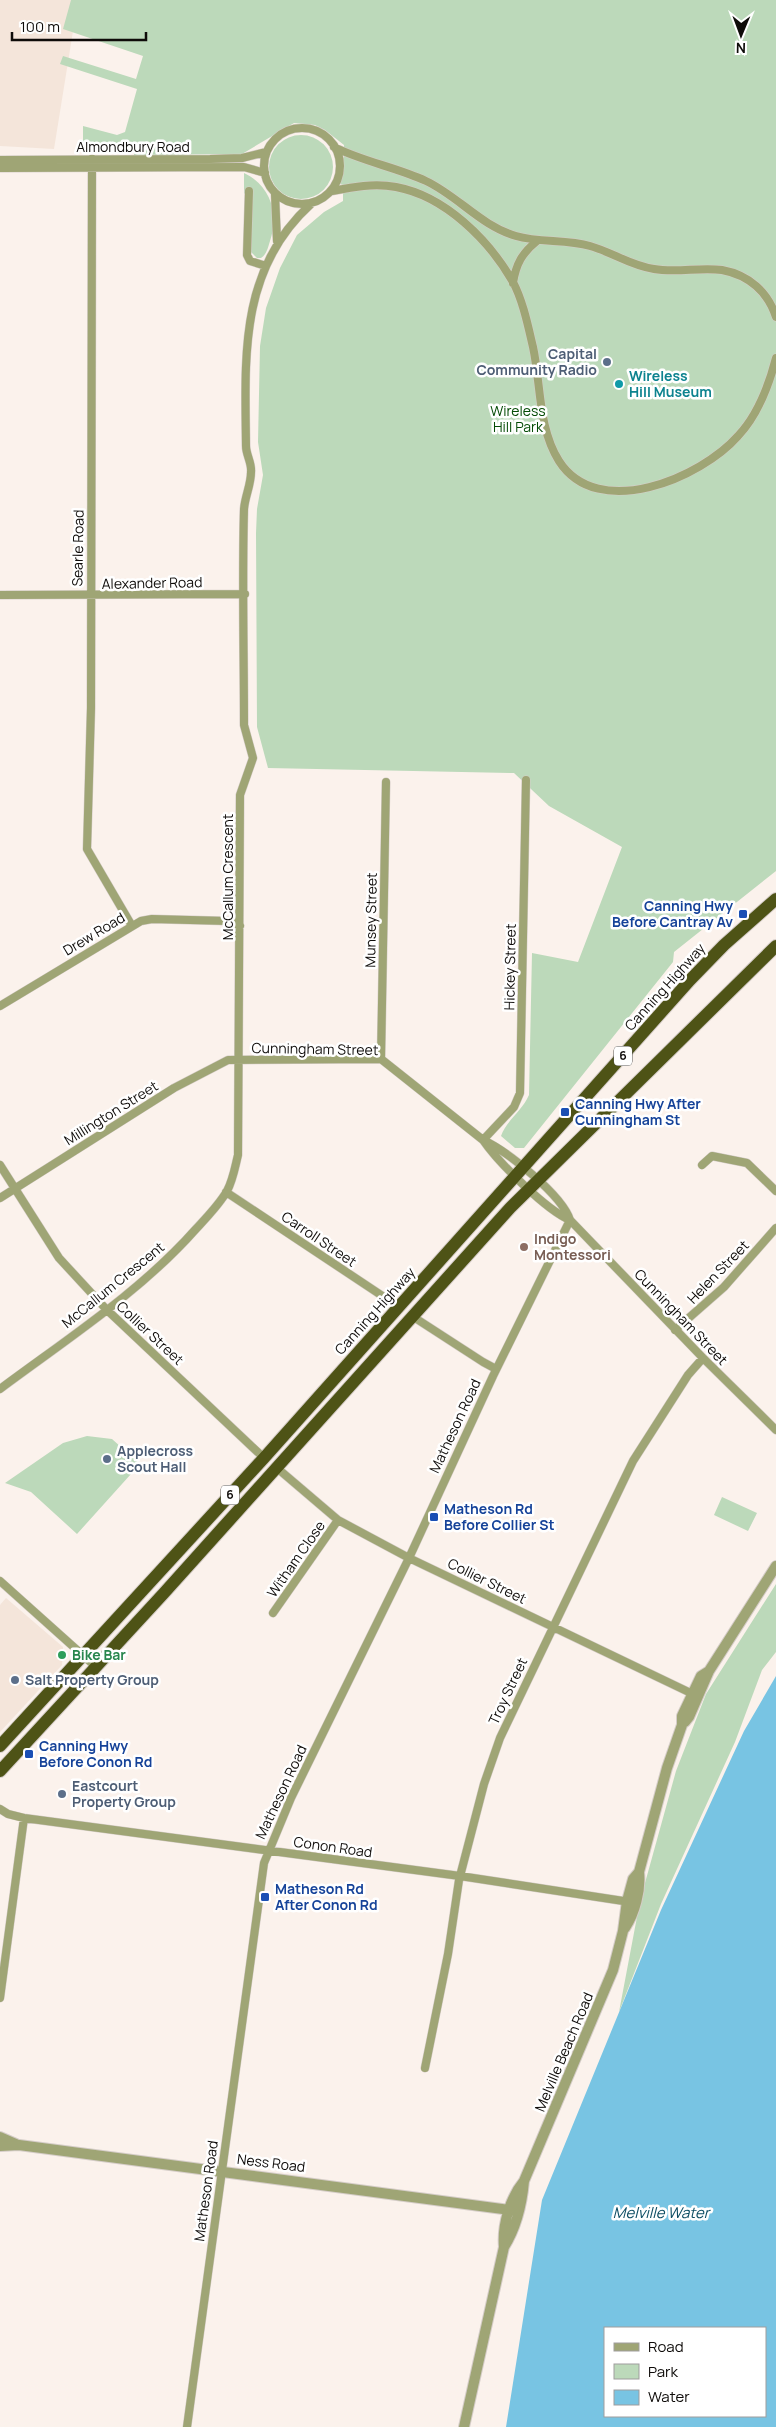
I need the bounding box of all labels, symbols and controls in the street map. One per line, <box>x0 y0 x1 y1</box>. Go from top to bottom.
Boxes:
scale bar <box>12 10 146 42</box>
north arrow <box>716 10 766 60</box>
text: 100 m <box>20 16 60 37</box>
text: N <box>736 39 746 58</box>
street label: Almondbury Road <box>76 137 190 156</box>
place label: Capital Community Radio <box>476 344 597 379</box>
marker: Capital Community Radio <box>601 356 613 368</box>
place label: Wireless Hill Museum <box>629 366 712 401</box>
marker: Wireless Hill Museum <box>613 378 625 390</box>
park label: Wireless Hill Park <box>490 401 546 436</box>
street label: Searle Road <box>67 509 88 587</box>
street label: Alexander Road <box>101 572 203 593</box>
street label: McCallum Crescent <box>218 813 237 940</box>
street label: Munsey Street <box>360 872 381 968</box>
place label: Canning Hwy Before Cantray Av <box>612 896 733 931</box>
street label: Drew Road <box>59 908 128 959</box>
marker: Canning Hwy Before Cantray Av <box>737 908 749 920</box>
street label: Hickey Street <box>499 923 520 1011</box>
street label: Canning Highway <box>620 938 709 1034</box>
street label: Cunningham Street <box>251 1038 379 1059</box>
road number: 6 <box>614 1046 632 1066</box>
street label: Millington Street <box>60 1076 162 1149</box>
place label: Canning Hwy After Cunningham St <box>575 1094 701 1129</box>
marker: Canning Hwy After Cunningham St <box>559 1106 571 1118</box>
street label: Carroll Street <box>278 1207 361 1271</box>
place label: Indigo Montessori <box>534 1229 611 1264</box>
street label: Helen Street <box>683 1236 753 1307</box>
street label: McCallum Crescent <box>57 1237 168 1332</box>
marker: Indigo Montessori <box>518 1241 530 1253</box>
street label: Canning Highway <box>330 1262 419 1358</box>
street label: Cunningham Street <box>631 1264 732 1369</box>
street label: Collier Street <box>113 1297 188 1369</box>
street label: Matheson Road <box>424 1376 485 1476</box>
place label: Applecross Scout Hall <box>117 1441 194 1476</box>
marker: Applecross Scout Hall <box>101 1453 113 1465</box>
road number: 6 <box>221 1486 239 1504</box>
place label: Matheson Rd Before Collier St <box>444 1499 554 1534</box>
marker: Matheson Rd Before Collier St <box>428 1511 440 1523</box>
street label: Witham Close <box>262 1517 329 1601</box>
street label: Collier Street <box>445 1553 530 1608</box>
place label: Bike Bar <box>72 1645 126 1664</box>
marker: Bike Bar <box>56 1649 68 1661</box>
street label: Troy Street <box>484 1654 532 1727</box>
place label: Salt Property Group <box>25 1670 159 1689</box>
marker: Salt Property Group <box>9 1674 21 1686</box>
place label: Canning Hwy Before Conon Rd <box>39 1736 152 1771</box>
street label: Matheson Road <box>250 1742 311 1842</box>
marker: Canning Hwy Before Conon Rd <box>23 1748 35 1760</box>
place label: Eastcourt Property Group <box>72 1776 176 1811</box>
marker: Eastcourt Property Group <box>56 1788 68 1800</box>
street label: Conon Road <box>293 1832 374 1861</box>
place label: Matheson Rd After Conon Rd <box>275 1879 378 1914</box>
marker: Matheson Rd After Conon Rd <box>259 1891 271 1903</box>
street label: Melville Beach Road <box>530 1989 597 2114</box>
street label: Matheson Road <box>189 2139 222 2243</box>
street label: Ness Road <box>236 2149 306 2176</box>
water label: Melville Water <box>613 2202 712 2223</box>
legend <box>604 2327 766 2417</box>
text: Road <box>648 2336 684 2357</box>
text: Park <box>648 2361 678 2382</box>
text: Water <box>648 2386 690 2407</box>

